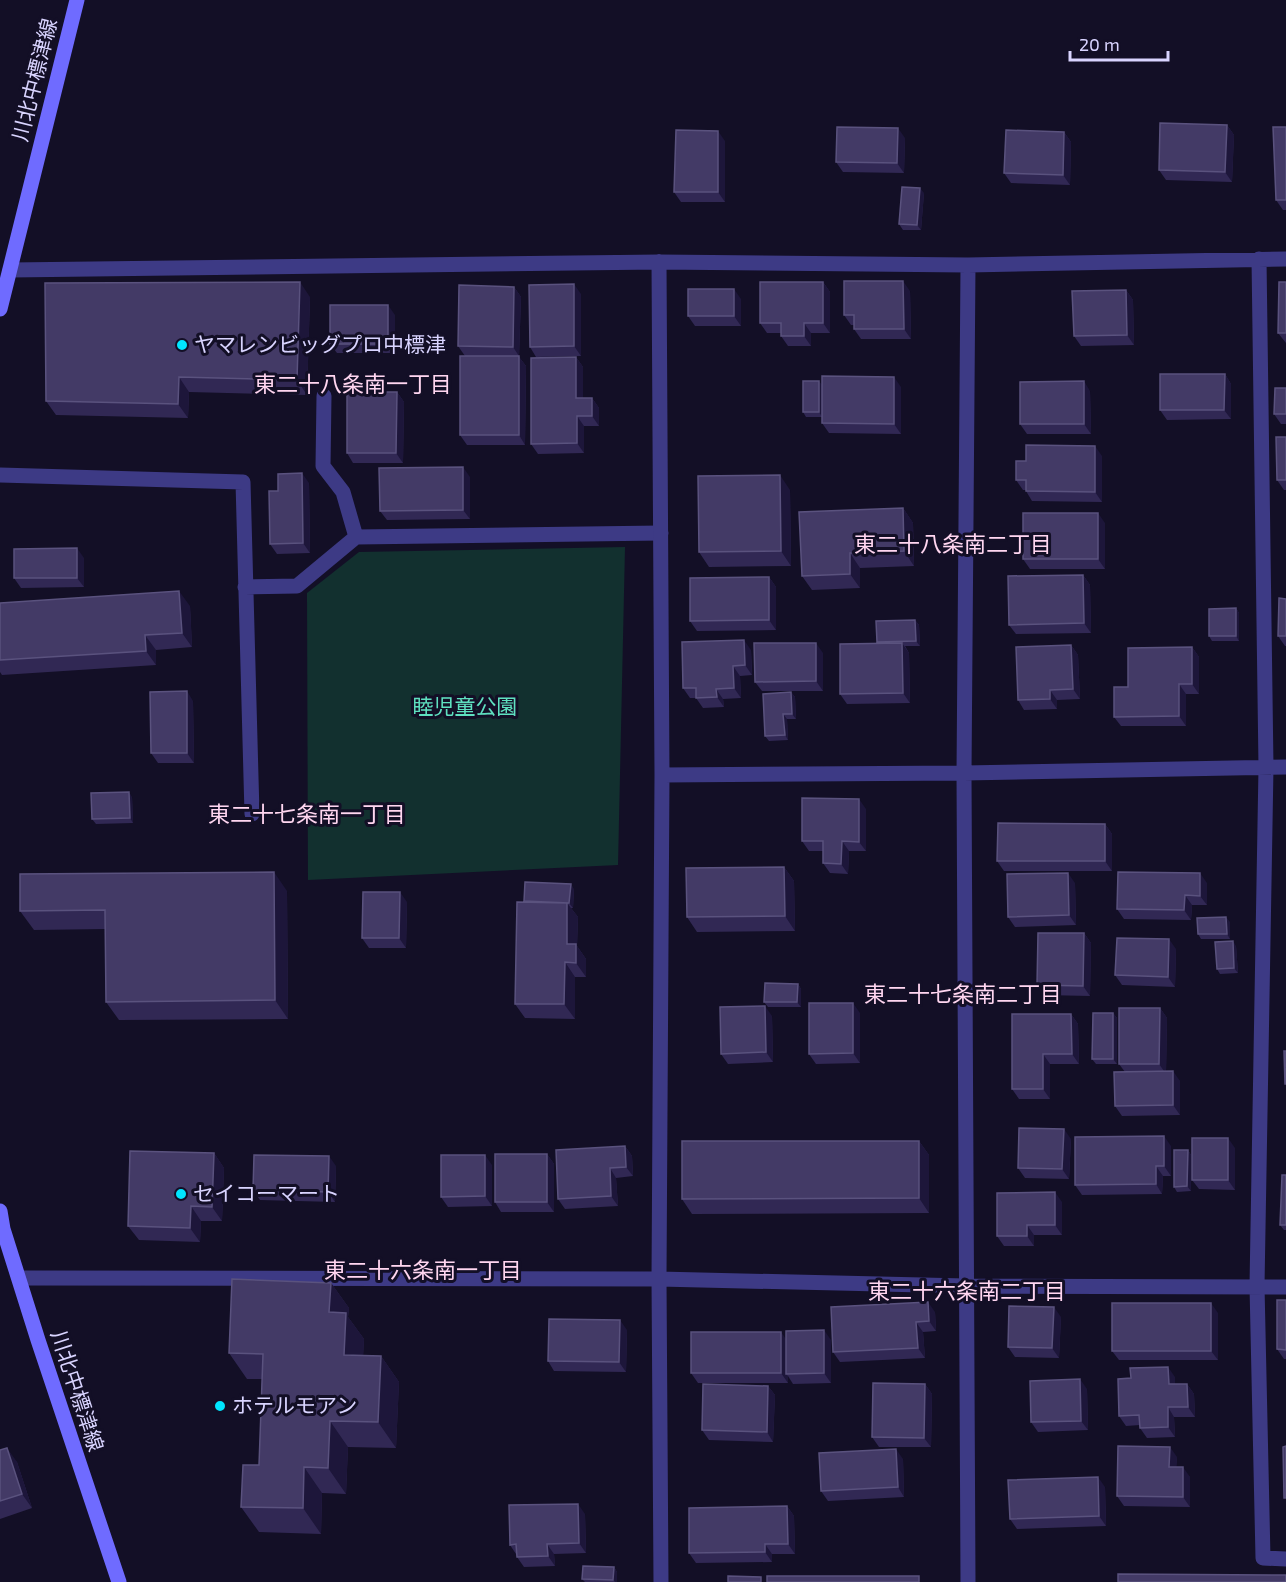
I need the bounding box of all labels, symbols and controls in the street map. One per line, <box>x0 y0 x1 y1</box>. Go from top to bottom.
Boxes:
street label: 川北中標津線 <box>6 15 61 144</box>
scale bar <box>1070 24 1168 62</box>
text: 20 m <box>1079 33 1120 55</box>
place label: ヤマレンビッグプロ中標津 <box>194 331 446 356</box>
marker: ヤマレンビッグプロ中標津 <box>175 338 189 352</box>
district label: 東二十八条南一丁目 <box>254 370 452 396</box>
district label: 東二十八条南二丁目 <box>854 530 1052 556</box>
park label: 睦児童公園 <box>413 693 518 718</box>
district label: 東二十七条南一丁目 <box>208 800 406 826</box>
district label: 東二十七条南二丁目 <box>864 980 1062 1006</box>
place label: セイコーマート <box>193 1180 340 1205</box>
marker: セイコーマート <box>174 1187 188 1201</box>
district label: 東二十六条南一丁目 <box>324 1256 522 1282</box>
district label: 東二十六条南二丁目 <box>868 1277 1066 1303</box>
street label: 川北中標津線 <box>47 1327 110 1454</box>
place label: ホテルモアン <box>232 1392 357 1417</box>
marker: ホテルモアン <box>213 1399 227 1413</box>

